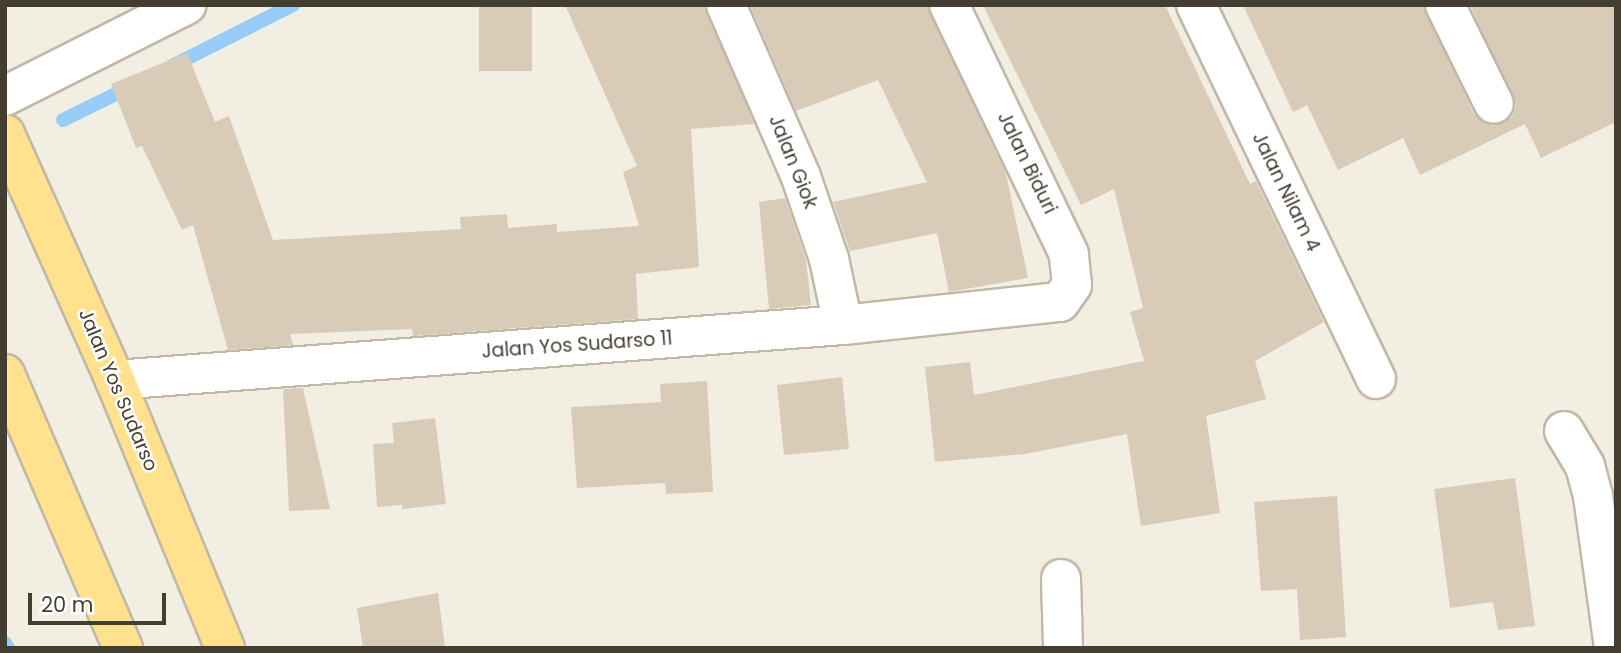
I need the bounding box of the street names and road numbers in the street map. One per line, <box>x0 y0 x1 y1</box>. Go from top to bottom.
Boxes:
street label: Jalan Biduri <box>992 108 1062 218</box>
street label: Jalan Giok <box>764 112 822 212</box>
street label: Jalan Nilam 4 <box>1247 129 1325 255</box>
street label: Jalan Yos Sudarso <box>73 305 163 475</box>
street label: Jalan Yos Sudarso 11 <box>481 327 673 363</box>

